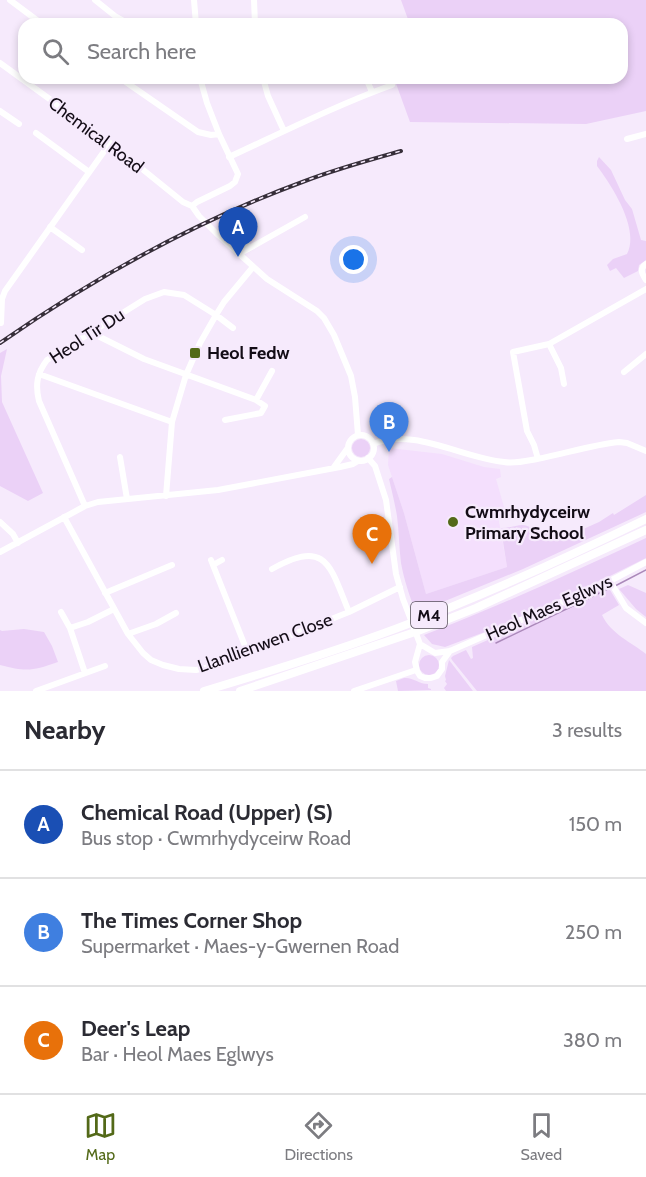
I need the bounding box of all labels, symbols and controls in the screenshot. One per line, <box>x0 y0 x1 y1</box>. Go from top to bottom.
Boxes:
search box <box>18 18 628 84</box>
icon: search <box>39 35 72 68</box>
text: Search here <box>87 38 196 65</box>
street label: Chemical Road <box>44 92 148 178</box>
pin: A <box>218 208 258 257</box>
your location <box>339 245 368 274</box>
street label: Heol Tir Du <box>45 304 129 368</box>
place label: Heol Fedw <box>207 342 290 364</box>
marker: Heol Fedw <box>188 346 202 360</box>
pin: B <box>370 402 408 452</box>
place label: Cwmrhydyceirw Primary School <box>465 501 590 544</box>
pin: C <box>352 514 392 564</box>
marker: Cwmrhydyceirw Primary School <box>446 515 460 529</box>
street label: Heol Maes Eglwys <box>482 570 616 646</box>
road number: M4 <box>411 602 447 628</box>
street label: Llanllienwen Close <box>195 608 335 678</box>
text: Nearby <box>24 714 105 746</box>
text: 3 results <box>552 718 622 742</box>
text: Chemical Road (Upper) (S) <box>81 799 333 826</box>
text: A <box>37 812 50 836</box>
text: 150 m <box>569 812 622 836</box>
text: Bus stop · Cwmrhydyceirw Road <box>81 826 351 850</box>
text: The Times Corner Shop <box>81 907 302 934</box>
text: B <box>37 920 50 944</box>
text: 250 m <box>565 920 622 944</box>
text: Supermarket · Maes-y-Gwernen Road <box>81 934 399 958</box>
text: Deer's Leap <box>81 1015 190 1042</box>
text: C <box>37 1028 50 1052</box>
text: 380 m <box>563 1028 622 1052</box>
text: Bar · Heol Maes Eglwys <box>81 1042 274 1066</box>
tab: Map <box>84 1109 117 1164</box>
tab: Directions <box>285 1109 353 1164</box>
tab: Saved <box>521 1109 562 1164</box>

